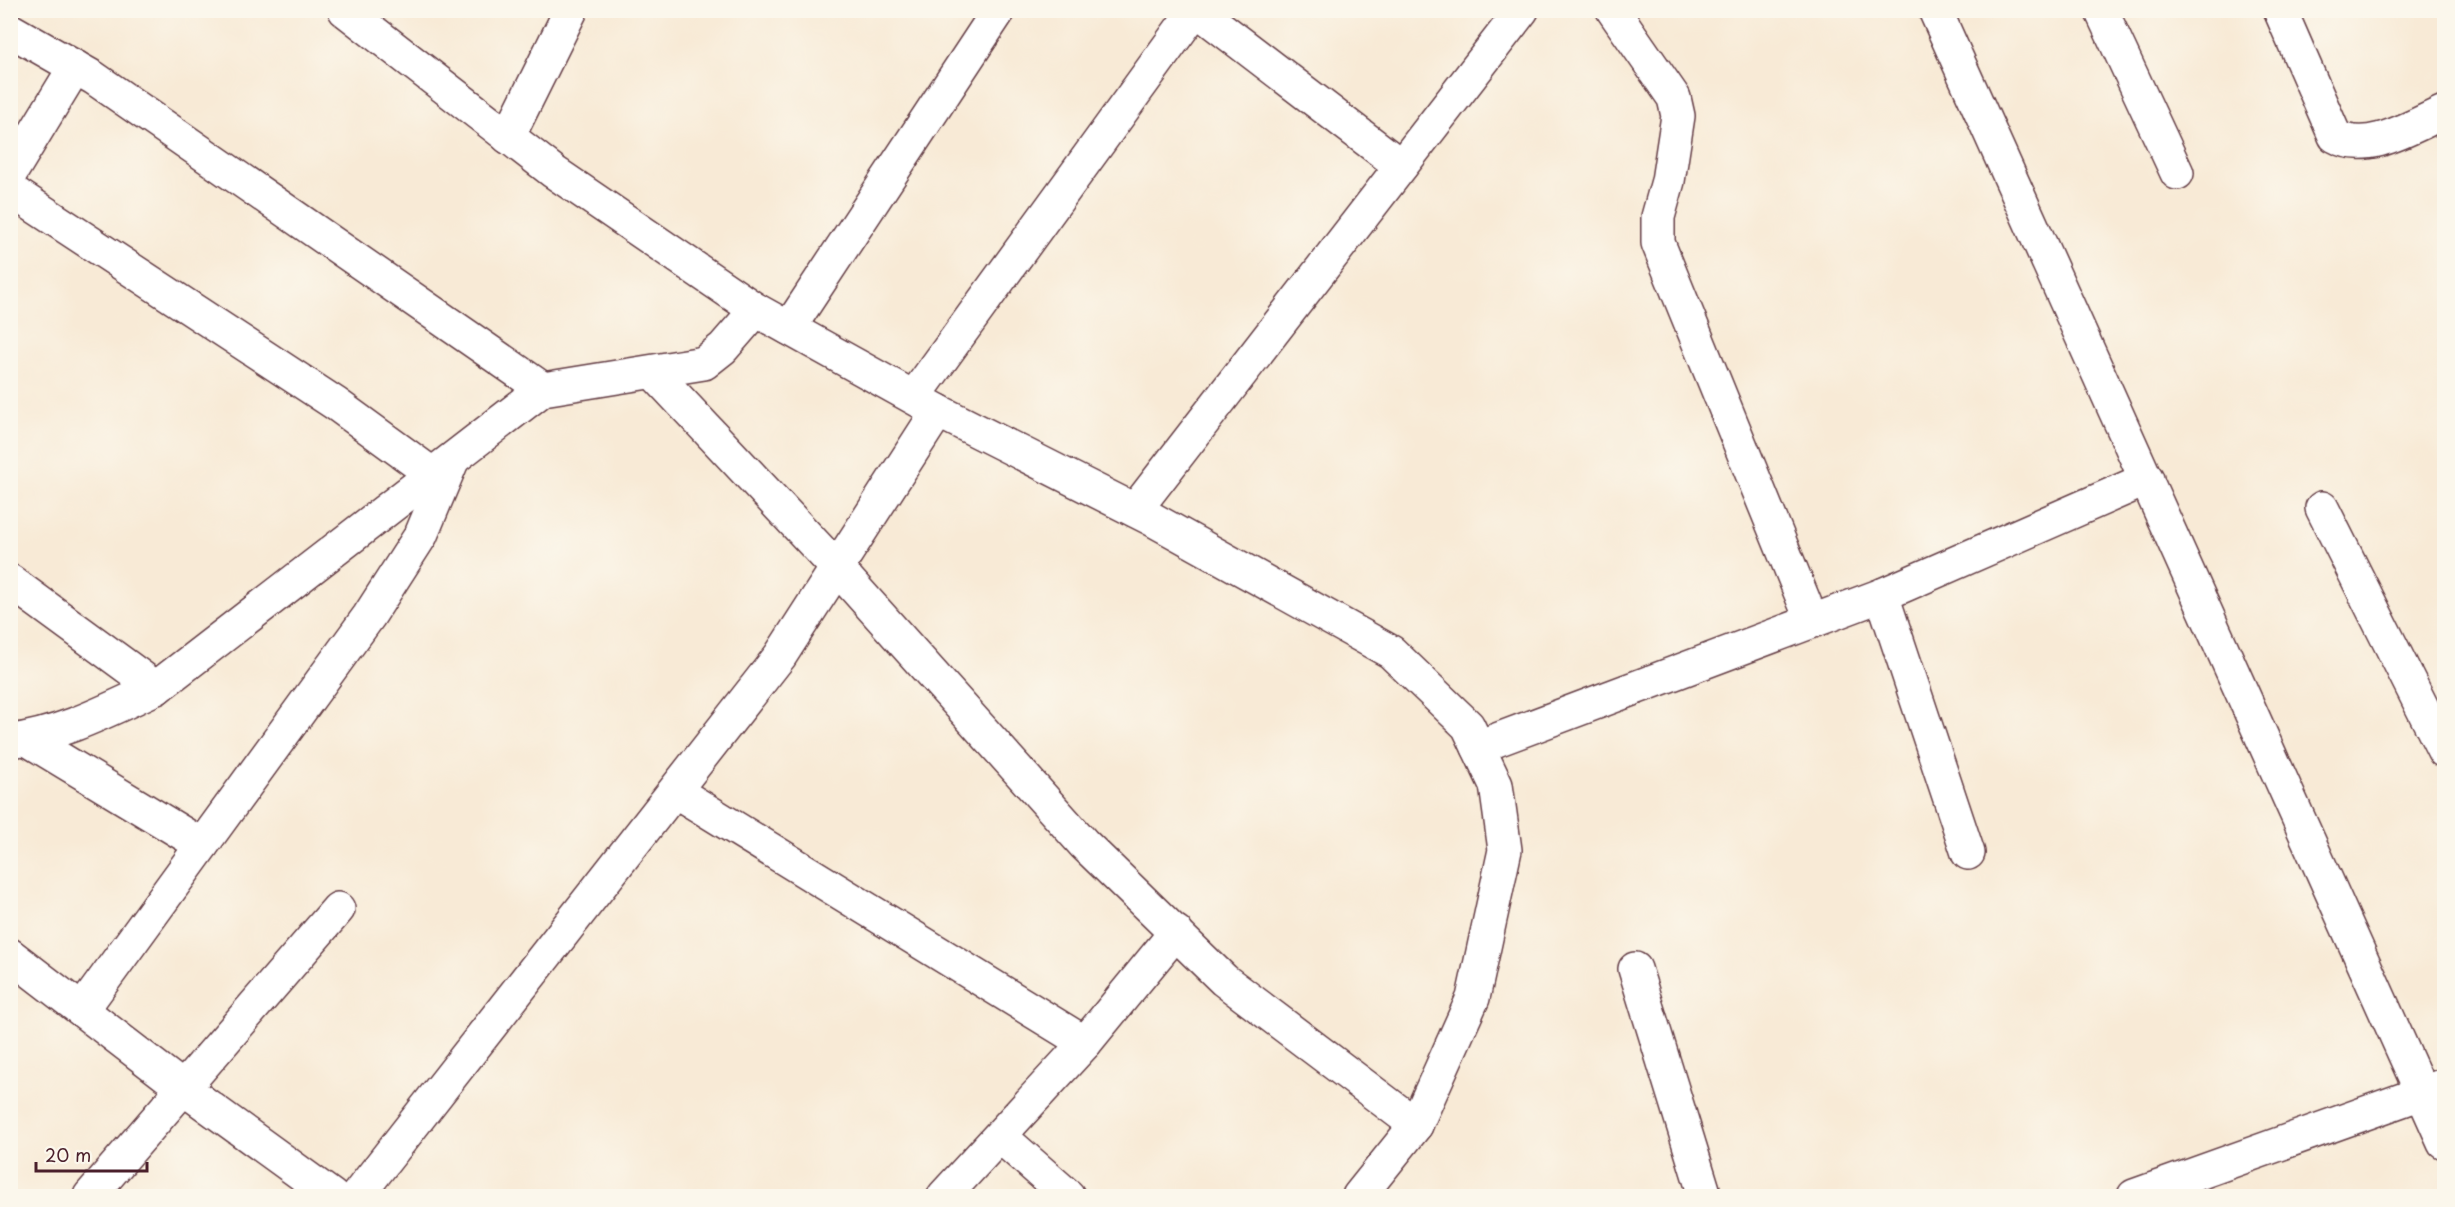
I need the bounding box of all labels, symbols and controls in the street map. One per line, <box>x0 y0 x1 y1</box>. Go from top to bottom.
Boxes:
scale bar <box>36 1135 147 1173</box>
text: 20 m <box>45 1141 91 1168</box>

